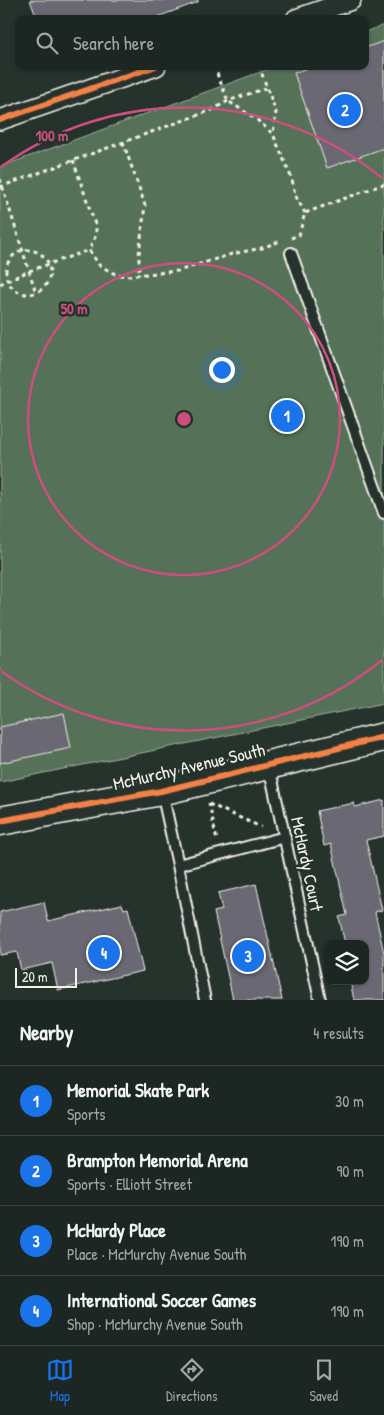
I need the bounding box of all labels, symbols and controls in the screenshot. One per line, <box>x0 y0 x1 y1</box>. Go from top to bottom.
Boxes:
search box <box>15 15 369 70</box>
icon: search <box>33 29 61 57</box>
text: Search here <box>73 30 154 56</box>
pin: 2 <box>329 91 361 129</box>
text: 100 m <box>36 125 68 146</box>
text: 50 m <box>61 298 87 319</box>
your location <box>209 357 235 383</box>
pin: 1 <box>271 397 303 435</box>
centre of rings <box>175 410 193 428</box>
street label: McMurchy Avenue South <box>111 737 268 796</box>
street label: McHardy Court <box>285 814 330 914</box>
pin: 4 <box>88 934 120 972</box>
pin: 3 <box>232 937 264 975</box>
map controls <box>324 940 369 985</box>
button: layers <box>324 940 369 985</box>
scale bar <box>15 965 78 988</box>
text: 20 m <box>22 967 48 986</box>
text: Nearby <box>20 1018 73 1047</box>
text: 4 results <box>313 1022 364 1044</box>
text: Memorial Skate Park <box>67 1077 209 1103</box>
text: 1 <box>33 1090 39 1112</box>
text: 30 m <box>335 1090 364 1112</box>
text: Sports <box>67 1103 105 1125</box>
text: Brampton Memorial Arena <box>67 1147 248 1173</box>
text: 2 <box>32 1160 40 1182</box>
text: 90 m <box>336 1160 364 1182</box>
text: Sports · Elliott Street <box>67 1173 192 1195</box>
text: McHardy Place <box>67 1217 166 1243</box>
text: 3 <box>32 1230 40 1252</box>
text: 190 m <box>331 1230 364 1252</box>
text: Place · McMurchy Avenue South <box>67 1243 246 1265</box>
text: International Soccer Games <box>67 1287 256 1313</box>
text: 4 <box>33 1300 39 1322</box>
text: 190 m <box>331 1300 364 1322</box>
text: Shop · McMurchy Avenue South <box>67 1313 243 1335</box>
tab: Map <box>46 1356 74 1405</box>
tab: Directions <box>166 1356 217 1405</box>
tab: Saved <box>309 1356 338 1405</box>

